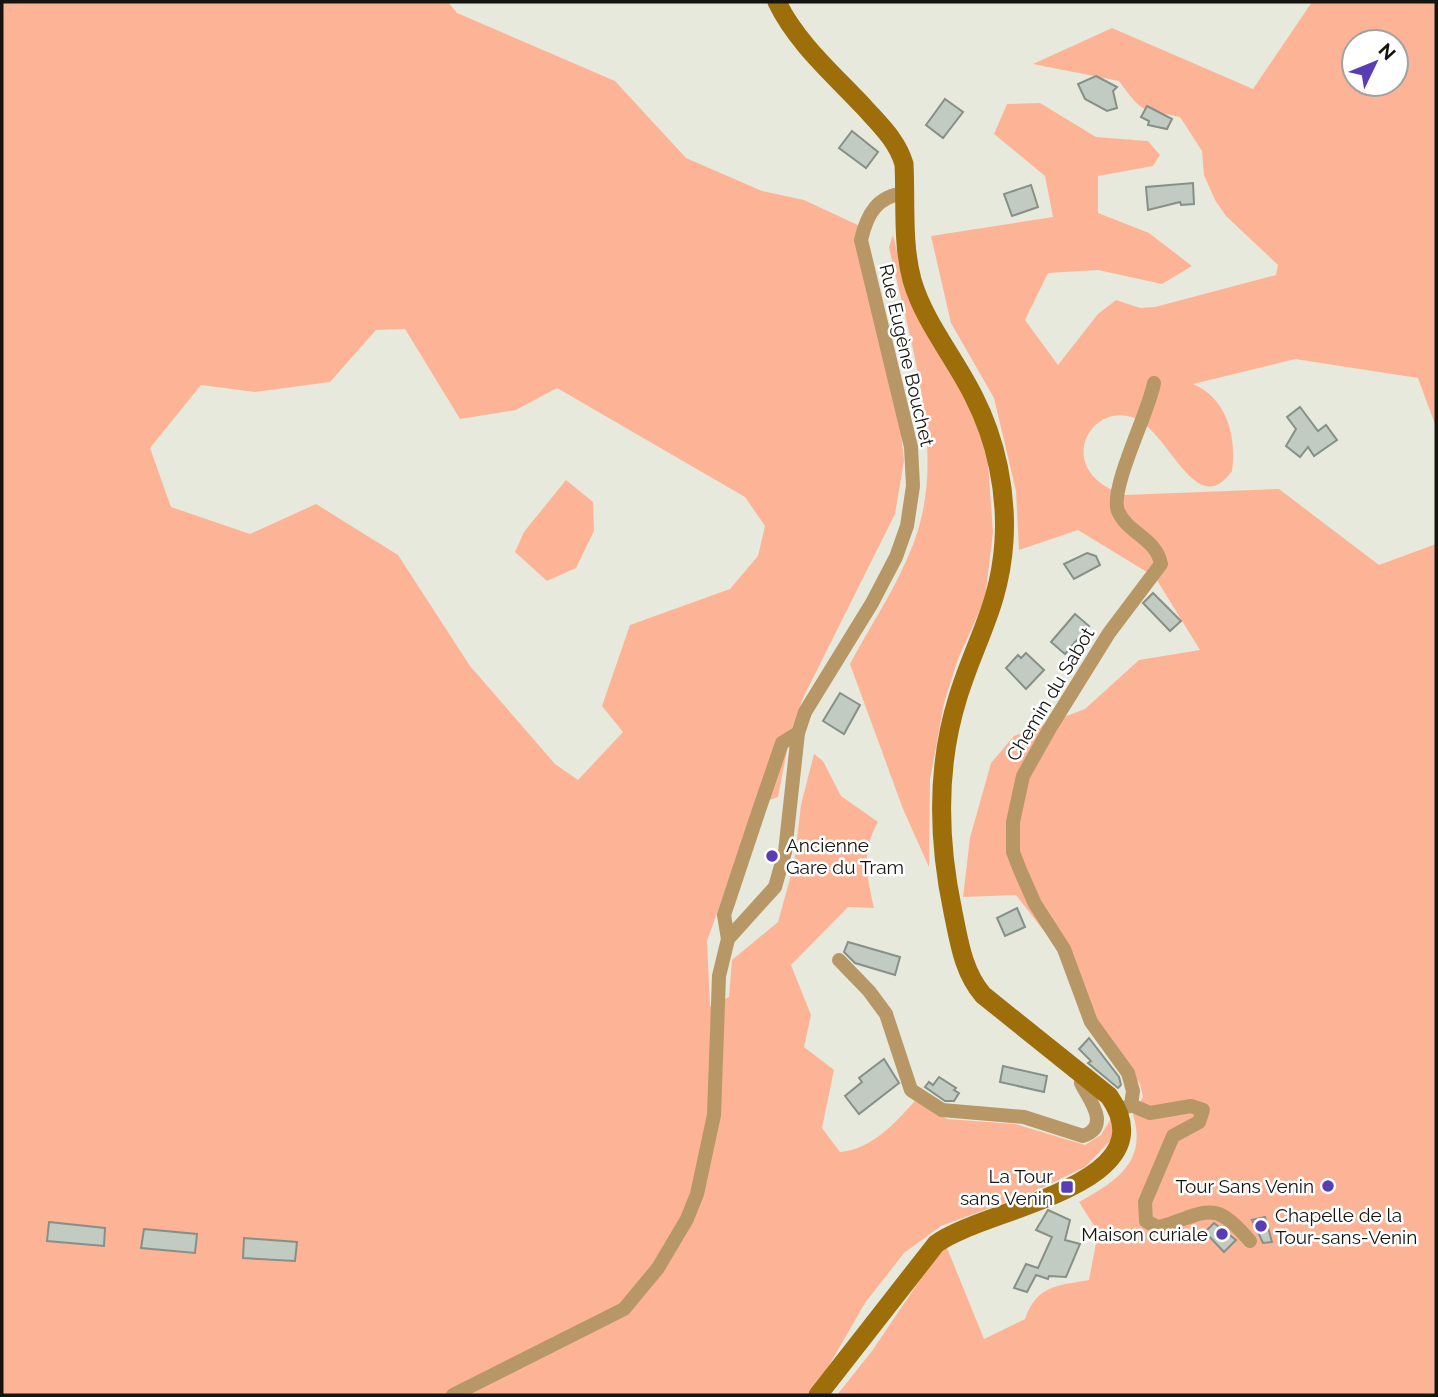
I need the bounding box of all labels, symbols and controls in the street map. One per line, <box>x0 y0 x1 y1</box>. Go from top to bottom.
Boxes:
north arrow <box>1340 28 1410 98</box>
text: N <box>1374 39 1400 64</box>
street label: Rue Eugène Bouchet <box>875 262 939 449</box>
street label: Chemin du Sabot <box>1001 623 1099 765</box>
place label: Ancienne Gare du Tram <box>786 834 904 878</box>
marker: Ancienne Gare du Tram <box>764 848 780 864</box>
place label: La Tour sans Venin <box>960 1165 1053 1209</box>
place label: Tour Sans Venin <box>1175 1175 1314 1197</box>
marker: Tour Sans Venin <box>1320 1178 1336 1194</box>
marker: La Tour sans Venin <box>1059 1179 1075 1195</box>
place label: Chapelle de la Tour-sans-Venin <box>1275 1204 1417 1248</box>
marker: Chapelle de la Tour-sans-Venin <box>1253 1218 1269 1234</box>
place label: Maison curiale <box>1081 1223 1208 1245</box>
marker: Maison curiale <box>1214 1226 1230 1242</box>

